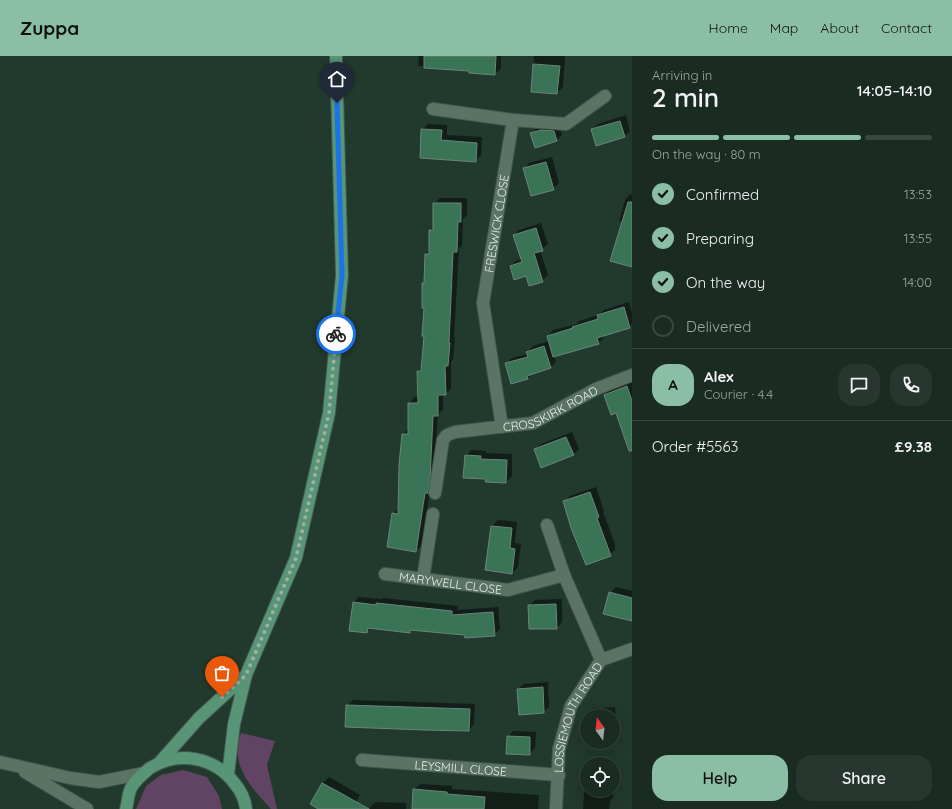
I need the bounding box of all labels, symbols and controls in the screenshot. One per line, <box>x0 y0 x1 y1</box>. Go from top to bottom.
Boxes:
text: Zuppa <box>20 16 79 40</box>
text: Home <box>709 19 748 37</box>
text: Map <box>770 19 798 37</box>
text: About <box>820 19 859 37</box>
text: Contact <box>881 19 932 37</box>
pin <box>320 62 354 103</box>
text: Arriving in <box>652 67 712 83</box>
icon: home <box>326 68 348 90</box>
text: 2 min <box>652 81 719 114</box>
text: 14:05–14:10 <box>857 81 932 100</box>
text: On the way · 80 m <box>652 146 761 162</box>
street label: FRESWICK CLOSE <box>481 173 511 274</box>
icon: check <box>652 183 674 205</box>
text: Confirmed <box>686 185 759 204</box>
text: 13:53 <box>904 186 932 202</box>
icon: check <box>652 227 674 249</box>
text: Preparing <box>686 229 754 248</box>
text: 13:55 <box>904 230 932 246</box>
icon: check <box>652 271 674 293</box>
text: On the way <box>686 273 765 292</box>
text: 14:00 <box>903 274 932 290</box>
courier <box>316 314 356 354</box>
text: Delivered <box>686 317 751 336</box>
icon: bike <box>325 323 347 345</box>
button: chat <box>838 364 880 406</box>
button: phone <box>890 364 932 406</box>
text: Alex <box>704 367 734 386</box>
text: A <box>668 375 678 394</box>
street label: CROSSKIRK ROAD <box>502 382 600 434</box>
text: Courier · 4.4 <box>704 386 773 402</box>
text: Order #5563 <box>652 437 738 456</box>
text: £9.38 <box>895 437 932 456</box>
street label: MARYWELL CLOSE <box>398 568 503 597</box>
pin <box>205 656 239 697</box>
street label: LOSSIEMOUTH ROAD <box>550 659 605 773</box>
icon: bag <box>211 662 233 684</box>
north arrow <box>580 709 620 749</box>
map controls <box>580 709 620 797</box>
button: Help <box>652 755 788 801</box>
button: Share <box>796 755 932 801</box>
street label: LEYSMILL CLOSE <box>414 757 507 779</box>
button: locate <box>580 757 620 797</box>

